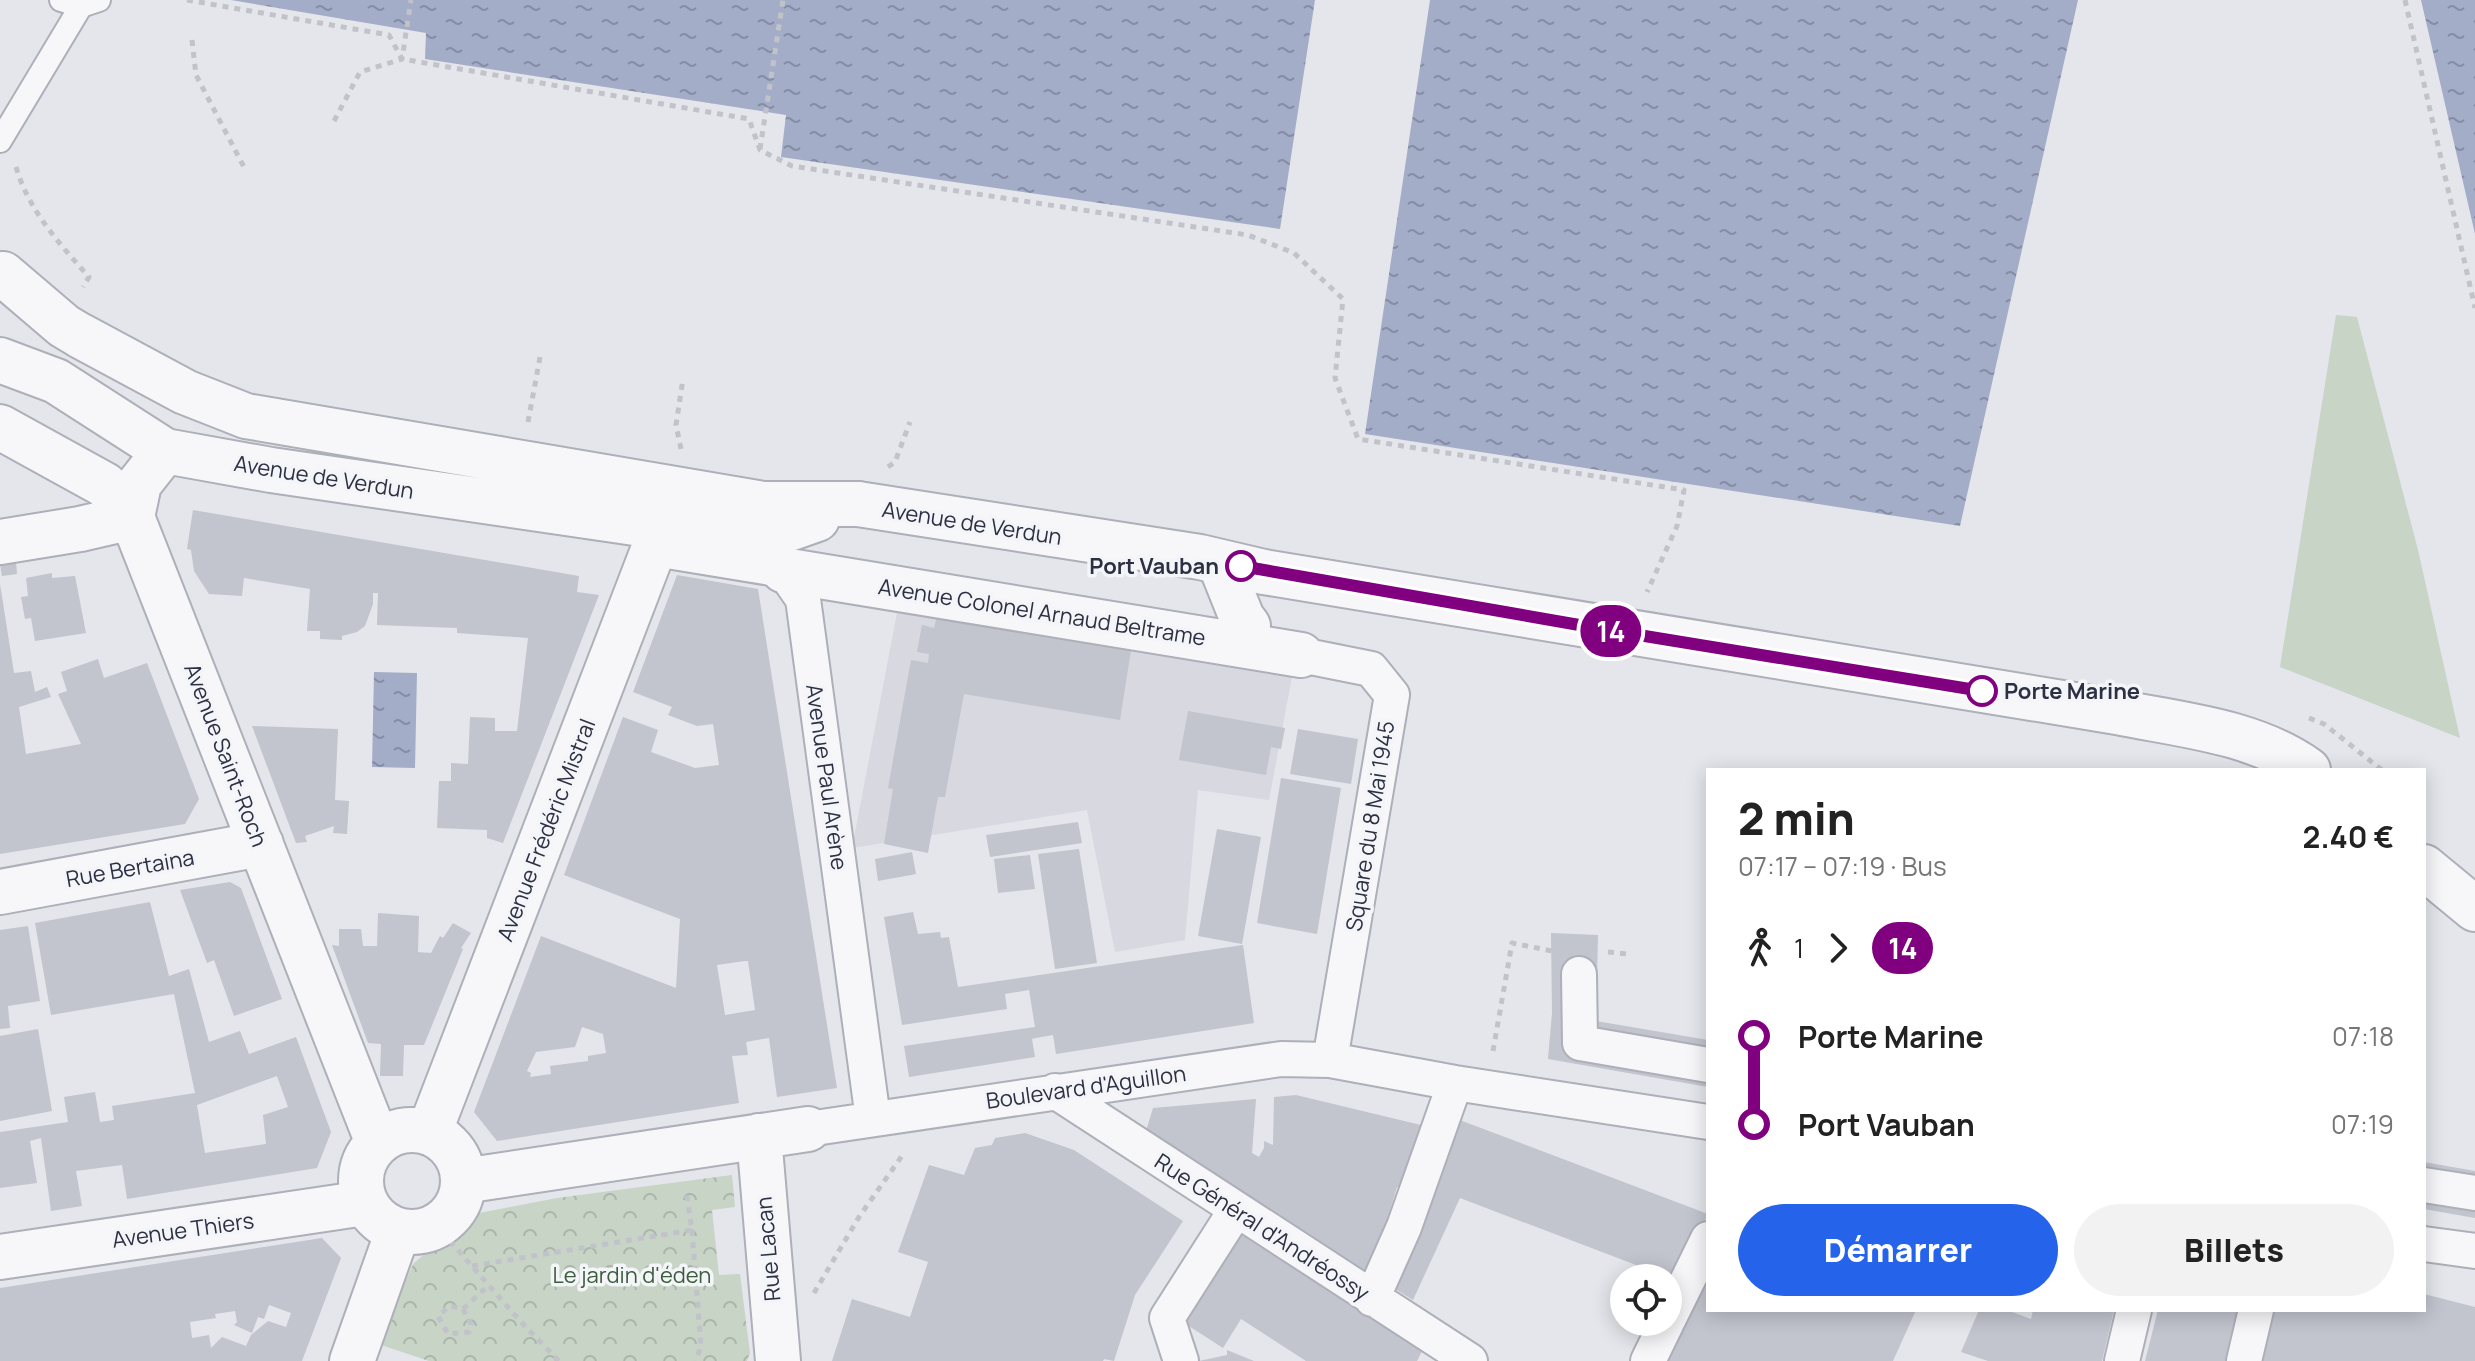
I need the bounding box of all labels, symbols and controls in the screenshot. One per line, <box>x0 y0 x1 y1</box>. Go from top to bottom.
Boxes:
street label: Avenue de Verdun <box>232 448 416 506</box>
street label: Avenue de Verdun <box>880 494 1064 552</box>
place label: Port Vauban <box>1089 551 1219 581</box>
marker: Port Vauban <box>1226 551 1256 581</box>
street label: Avenue Colonel Arnaud Beltrame <box>876 571 1208 653</box>
line badge: 14 <box>1575 605 1647 657</box>
text: 14 <box>1596 612 1626 650</box>
street label: Avenue Saint-Roch <box>177 659 275 851</box>
marker: Porte Marine <box>1967 676 1997 706</box>
place label: Porte Marine <box>2004 676 2140 706</box>
street label: Avenue Paul Arène <box>799 682 855 872</box>
street label: Avenue Frédéric Mistral <box>490 714 602 946</box>
street label: Square du 8 Mai 1945 <box>1339 719 1401 933</box>
text: 2 min <box>1738 788 1855 848</box>
text: 2.40 € <box>2303 816 2394 857</box>
street label: Rue Bertaina <box>63 842 197 894</box>
text: 07:17 – 07:19 · Bus <box>1738 848 1947 884</box>
icon: walk <box>1738 926 1782 970</box>
icon: forward <box>1816 926 1860 970</box>
text: 14 <box>1888 929 1917 967</box>
text: 1 <box>1794 930 1804 966</box>
text: Porte Marine <box>1798 1016 1984 1057</box>
text: 07:18 <box>2332 1018 2394 1054</box>
street label: Boulevard d'Aguillon <box>984 1058 1188 1116</box>
text: Port Vauban <box>1798 1104 1975 1145</box>
text: 07:19 <box>2331 1106 2394 1142</box>
street label: Rue Général d'Andréossy <box>1149 1146 1376 1308</box>
street label: Rue Lacan <box>748 1195 788 1303</box>
button: Démarrer <box>1738 1204 2058 1296</box>
button: Billets <box>2074 1204 2394 1296</box>
street label: Avenue Thiers <box>110 1205 256 1255</box>
park label: Le jardin d'éden <box>553 1260 711 1290</box>
map controls <box>1610 1264 1682 1336</box>
button: locate <box>1610 1264 1682 1336</box>

